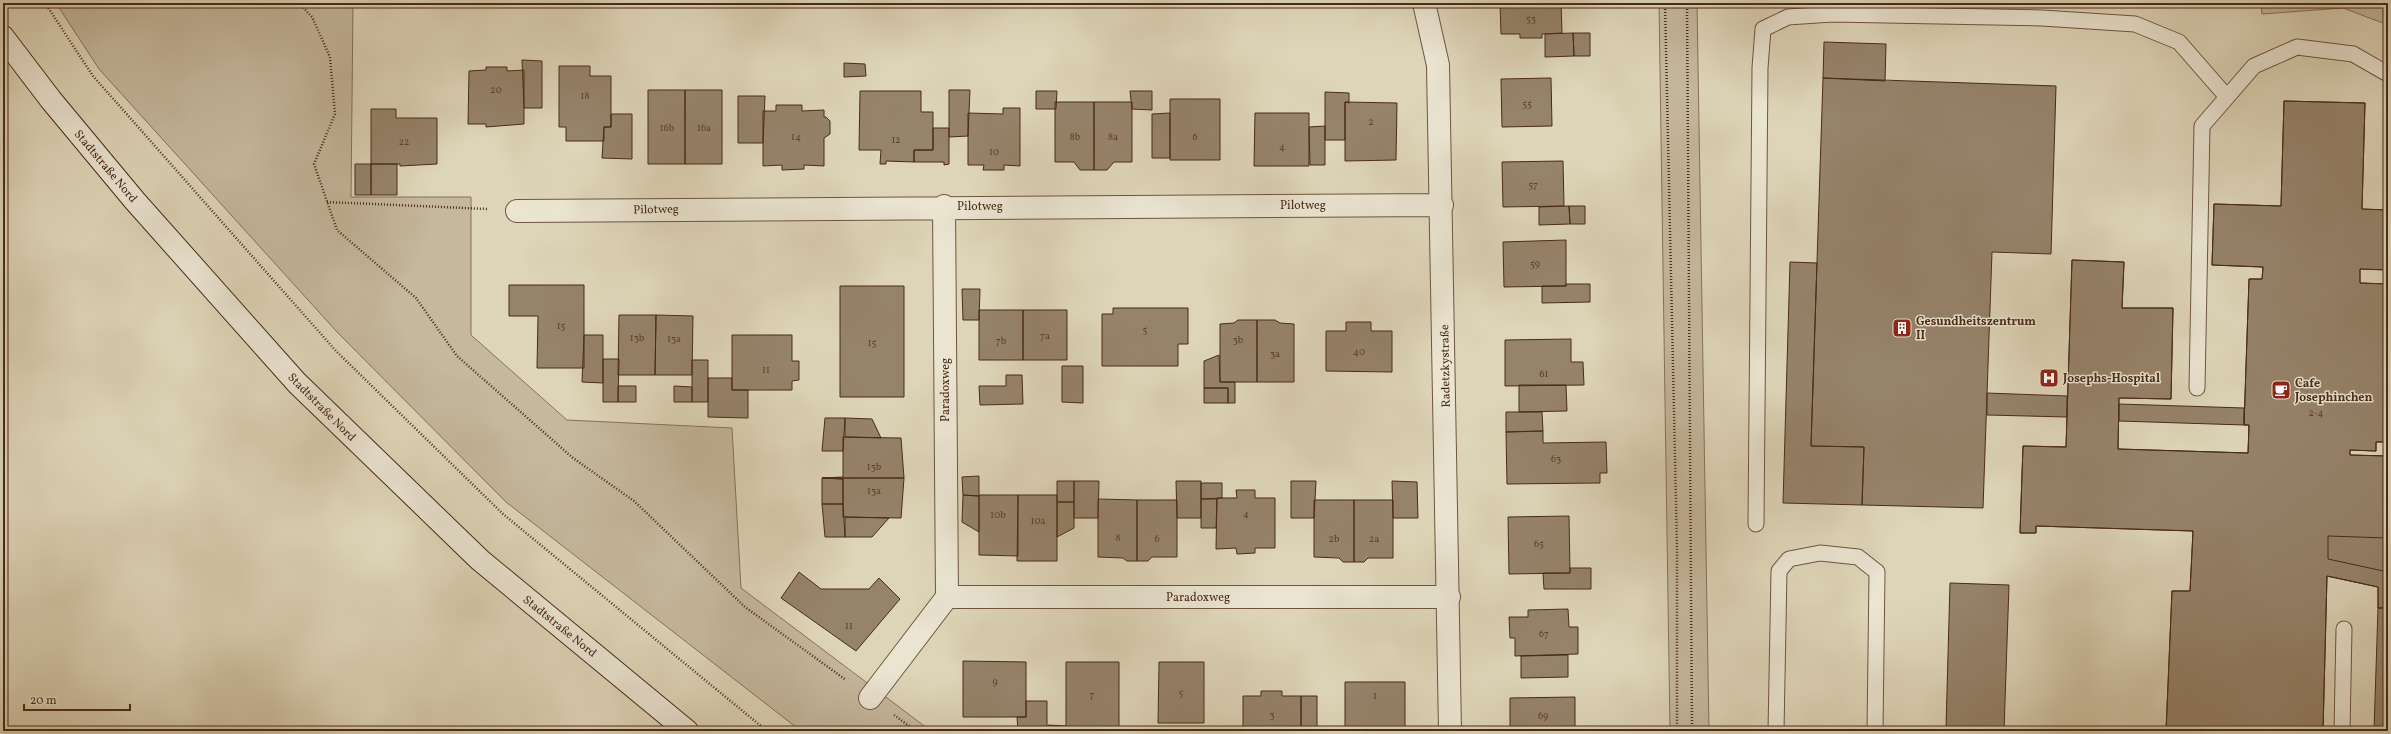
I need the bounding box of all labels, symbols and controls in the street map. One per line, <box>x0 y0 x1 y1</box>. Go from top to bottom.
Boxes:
house number: 53 <box>1526 12 1536 26</box>
house number: 20 <box>490 83 502 97</box>
house number: 18 <box>581 89 589 103</box>
house number: 55 <box>1522 97 1532 111</box>
house number: 2 <box>1368 115 1374 129</box>
house number: 16b <box>660 121 675 135</box>
house number: 16a <box>697 121 711 135</box>
street label: Stadtstraße Nord <box>70 127 141 207</box>
house number: 14 <box>791 130 801 144</box>
house number: 8b <box>1070 130 1081 144</box>
house number: 8a <box>1108 130 1118 144</box>
house number: 6 <box>1192 130 1198 144</box>
house number: 12 <box>891 133 901 147</box>
house number: 22 <box>399 135 409 149</box>
house number: 4 <box>1279 140 1285 154</box>
house number: 10 <box>989 145 999 159</box>
house number: 57 <box>1528 178 1538 192</box>
street label: Pilotweg <box>1280 198 1326 214</box>
street label: Pilotweg <box>957 199 1003 215</box>
street label: Pilotweg <box>633 202 679 218</box>
house number: 59 <box>1530 257 1540 271</box>
place label: Gesundheitszentrum II <box>1916 314 2036 344</box>
building icon: Gesundheitszentrum II <box>1891 317 1913 339</box>
house number: 15 <box>557 319 566 333</box>
house number: 5 <box>1143 323 1148 337</box>
street label: Radetzkystraße <box>1437 324 1455 408</box>
house number: 7a <box>1040 329 1050 343</box>
house number: 13b <box>630 331 645 345</box>
house number: 13a <box>667 332 681 346</box>
house number: 3b <box>1233 333 1244 347</box>
house number: 7b <box>996 334 1007 348</box>
house number: 15 <box>868 336 877 350</box>
house number: 40 <box>1353 345 1365 359</box>
house number: 3a <box>1270 347 1280 361</box>
street label: Paradoxweg <box>938 358 954 422</box>
house number: 11 <box>762 363 770 377</box>
house number: 61 <box>1540 367 1549 381</box>
hospital icon: Josephs-Hospital <box>2038 367 2060 389</box>
street label: Stadtstraße Nord <box>284 370 359 446</box>
place label: Josephs-Hospital <box>2062 371 2160 387</box>
place label: Cafe Josephinchen <box>2294 376 2372 406</box>
cafe icon: Cafe Josephinchen <box>2270 379 2292 401</box>
house number: 2-4 <box>2308 406 2324 420</box>
house number: 63 <box>1551 452 1561 466</box>
house number: 13b <box>867 460 882 474</box>
house number: 13a <box>867 484 881 498</box>
house number: 4 <box>1243 507 1249 521</box>
house number: 10b <box>990 508 1006 522</box>
house number: 10a <box>1031 514 1045 528</box>
house number: 8 <box>1115 531 1121 545</box>
house number: 6 <box>1154 532 1160 546</box>
house number: 2b <box>1329 532 1340 546</box>
house number: 2a <box>1369 532 1379 546</box>
house number: 65 <box>1534 537 1544 551</box>
street label: Paradoxweg <box>1166 590 1230 606</box>
street label: Stadtstraße Nord <box>519 592 600 662</box>
house number: 11 <box>845 619 853 633</box>
house number: 67 <box>1539 627 1549 641</box>
house number: 9 <box>992 675 998 689</box>
scale bar <box>24 686 130 712</box>
house number: 5 <box>1179 686 1184 700</box>
house number: 7 <box>1090 688 1095 702</box>
house number: 1 <box>1373 689 1377 703</box>
text: 20 m <box>30 693 57 709</box>
house number: 3 <box>1269 708 1275 722</box>
house number: 69 <box>1538 709 1548 723</box>

